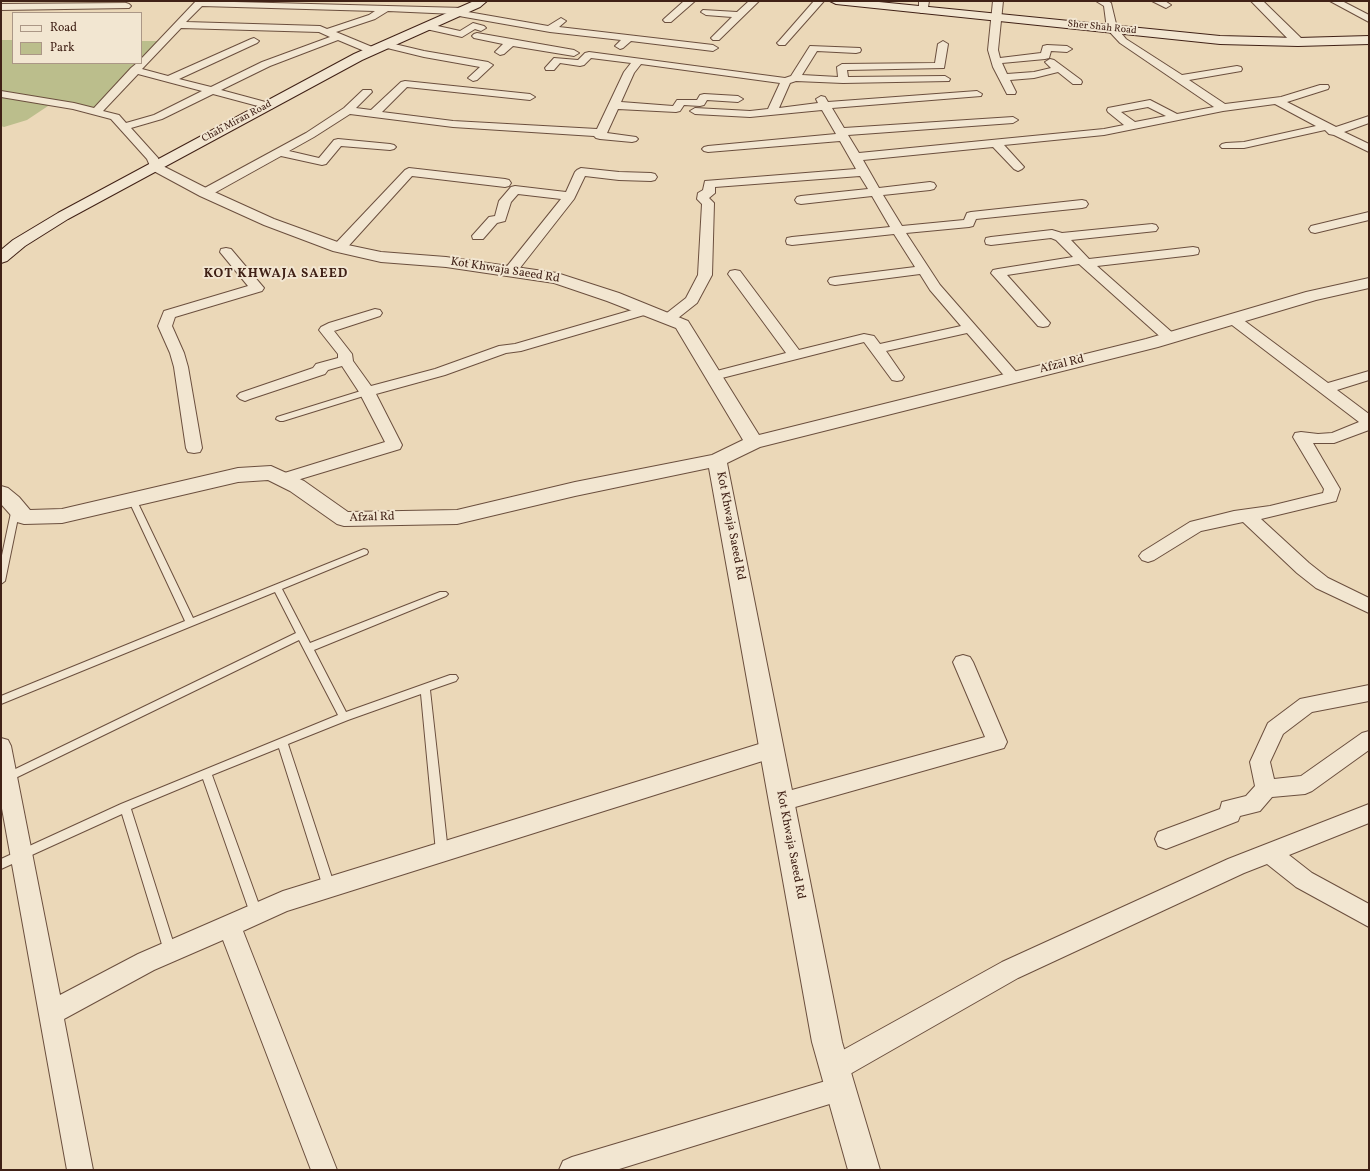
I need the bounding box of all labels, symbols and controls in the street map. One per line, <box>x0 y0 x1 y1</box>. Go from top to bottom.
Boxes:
legend <box>12 12 142 64</box>
street label: Sher Shah Road <box>1067 18 1137 38</box>
text: Road <box>50 20 77 36</box>
text: Park <box>50 40 75 56</box>
street label: Chah Miran Road <box>200 99 274 145</box>
street label: Kot Khwaja Saeed Rd <box>449 255 561 287</box>
district label: KOT KHWAJA SAEED <box>204 267 348 283</box>
street label: Afzal Rd <box>1038 353 1086 377</box>
street label: Kot Khwaja Saeed Rd <box>712 470 748 582</box>
street label: Afzal Rd <box>349 510 395 526</box>
street label: Kot Khwaja Saeed Rd <box>772 789 808 901</box>

